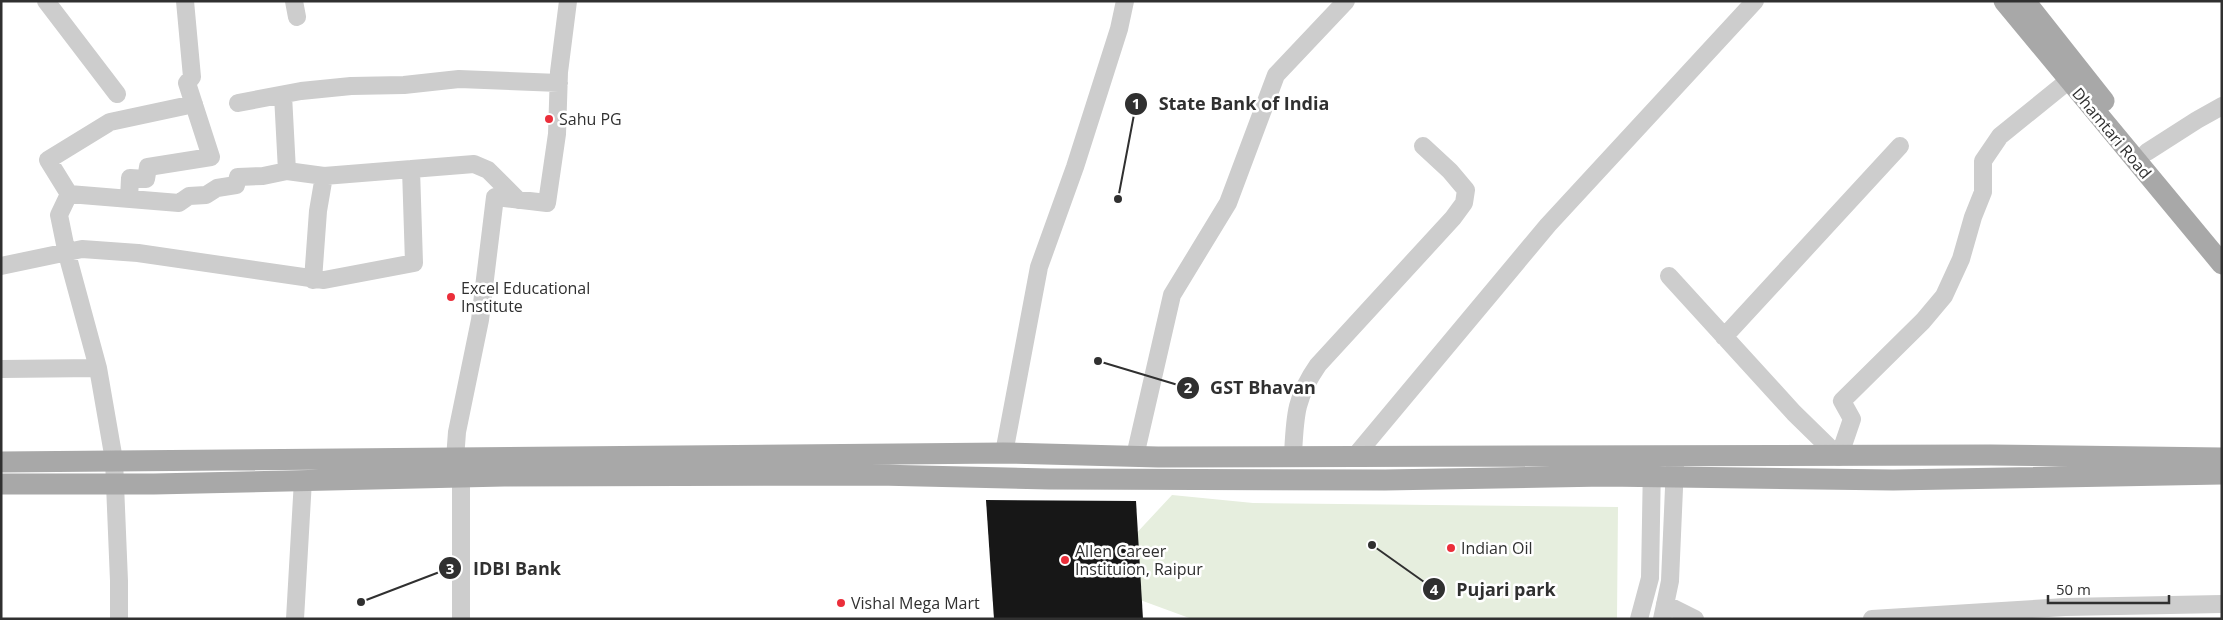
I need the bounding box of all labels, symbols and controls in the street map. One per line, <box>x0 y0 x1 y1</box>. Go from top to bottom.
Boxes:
street label: Dhamtari Road <box>2067 83 2157 183</box>
callout: State Bank of India <box>1124 88 1339 121</box>
text: State Bank of India <box>1159 91 1329 115</box>
text: 1 <box>1132 93 1140 113</box>
place label: Sahu PG <box>559 108 622 130</box>
marker: Sahu PG <box>543 113 555 125</box>
place label: Excel Educational Institute <box>461 277 590 317</box>
marker: Excel Educational Institute <box>445 291 457 303</box>
callout: GST Bhavan <box>1176 371 1326 404</box>
text: GST Bhavan <box>1210 375 1316 399</box>
text: 2 <box>1184 377 1193 397</box>
place label: Indian Oil <box>1461 537 1533 559</box>
place label: Allen Career Instituion, Raipur <box>1075 540 1203 580</box>
marker: Indian Oil <box>1445 542 1457 554</box>
callout: IDBI Bank <box>438 552 571 585</box>
marker: Allen Career Instituion, Raipur <box>1059 554 1071 566</box>
text: IDBI Bank <box>473 556 562 580</box>
text: 3 <box>446 558 454 578</box>
scale bar <box>2048 572 2169 604</box>
callout: Pujari park <box>1421 573 1566 606</box>
text: Pujari park <box>1456 577 1557 601</box>
text: 4 <box>1430 579 1439 599</box>
text: 50 m <box>2056 579 2091 599</box>
place label: Vishal Mega Mart <box>851 592 980 614</box>
marker: Vishal Mega Mart <box>835 597 847 609</box>

